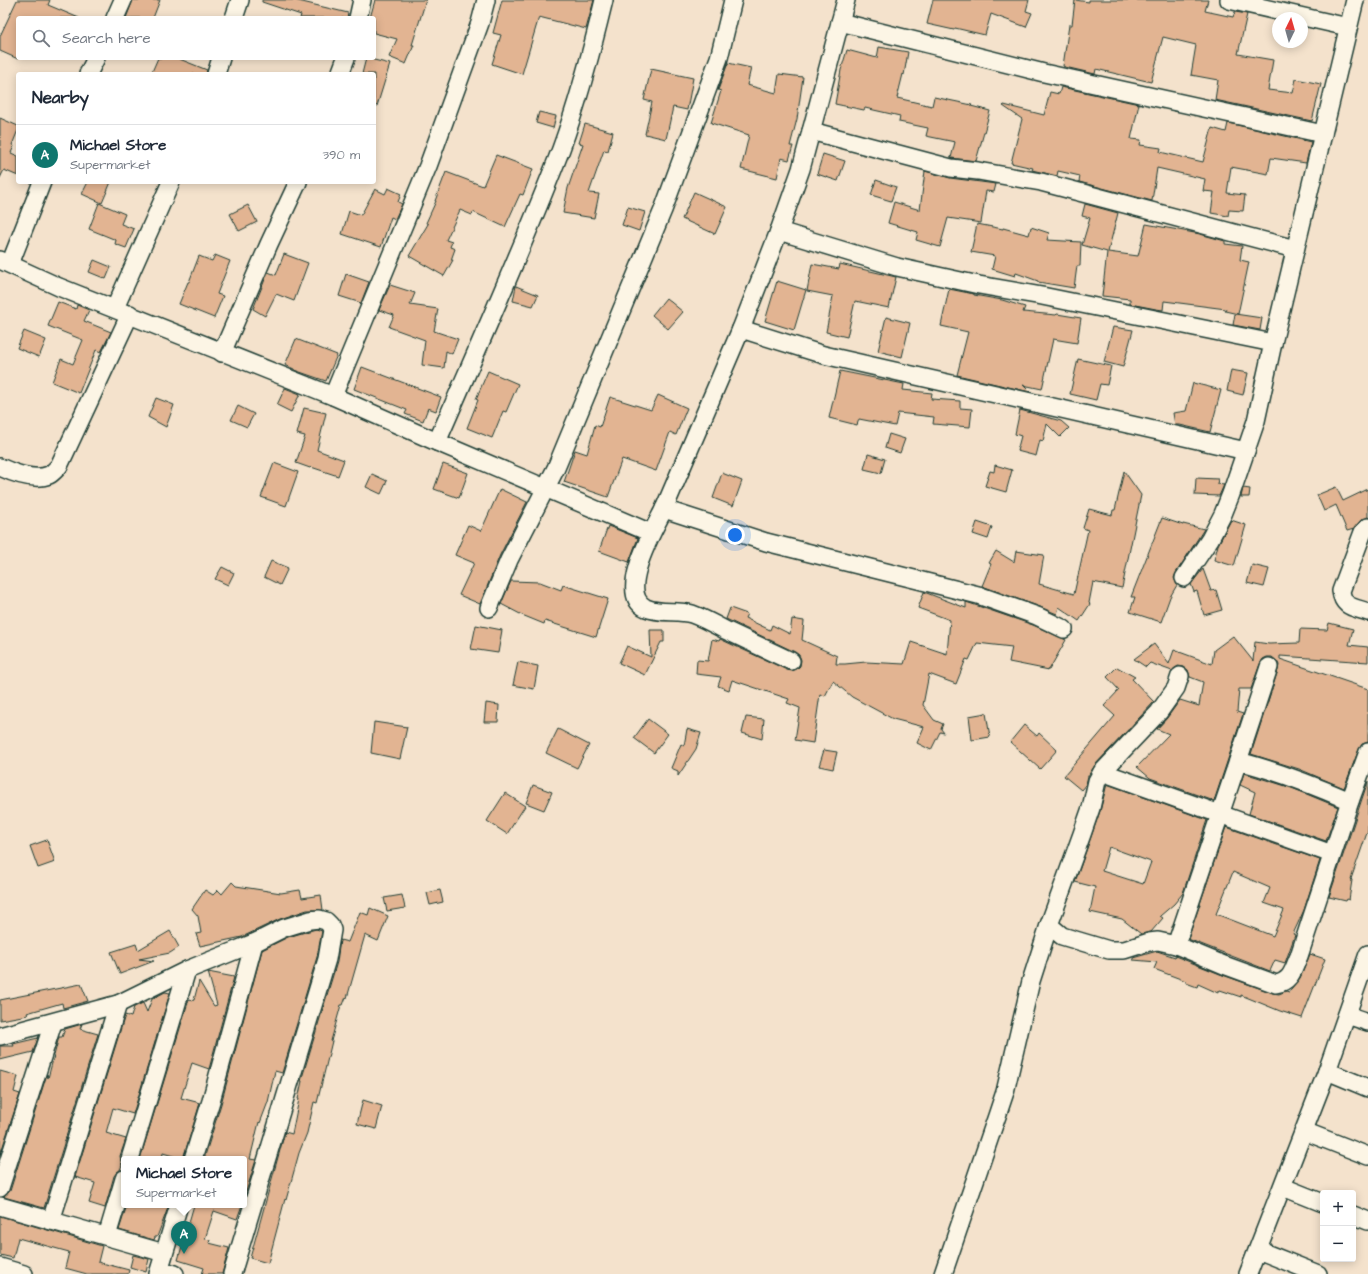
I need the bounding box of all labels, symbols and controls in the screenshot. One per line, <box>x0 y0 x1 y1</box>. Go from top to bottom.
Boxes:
north arrow <box>1272 12 1308 48</box>
search box <box>16 16 376 60</box>
icon: search <box>30 27 52 49</box>
text: Search here <box>62 28 151 49</box>
text: Nearby <box>32 86 89 110</box>
text: Michael Store <box>70 135 166 156</box>
text: A <box>41 146 49 164</box>
text: 390 m <box>322 146 360 164</box>
text: Supermarket <box>70 156 151 174</box>
your location <box>725 525 745 545</box>
popup <box>121 1156 247 1208</box>
text: Michael Store <box>136 1163 232 1184</box>
text: Supermarket <box>136 1184 216 1202</box>
map controls <box>1320 1190 1356 1262</box>
button: + <box>1320 1190 1356 1226</box>
pin: A <box>171 1221 197 1254</box>
button: − <box>1320 1226 1356 1262</box>

